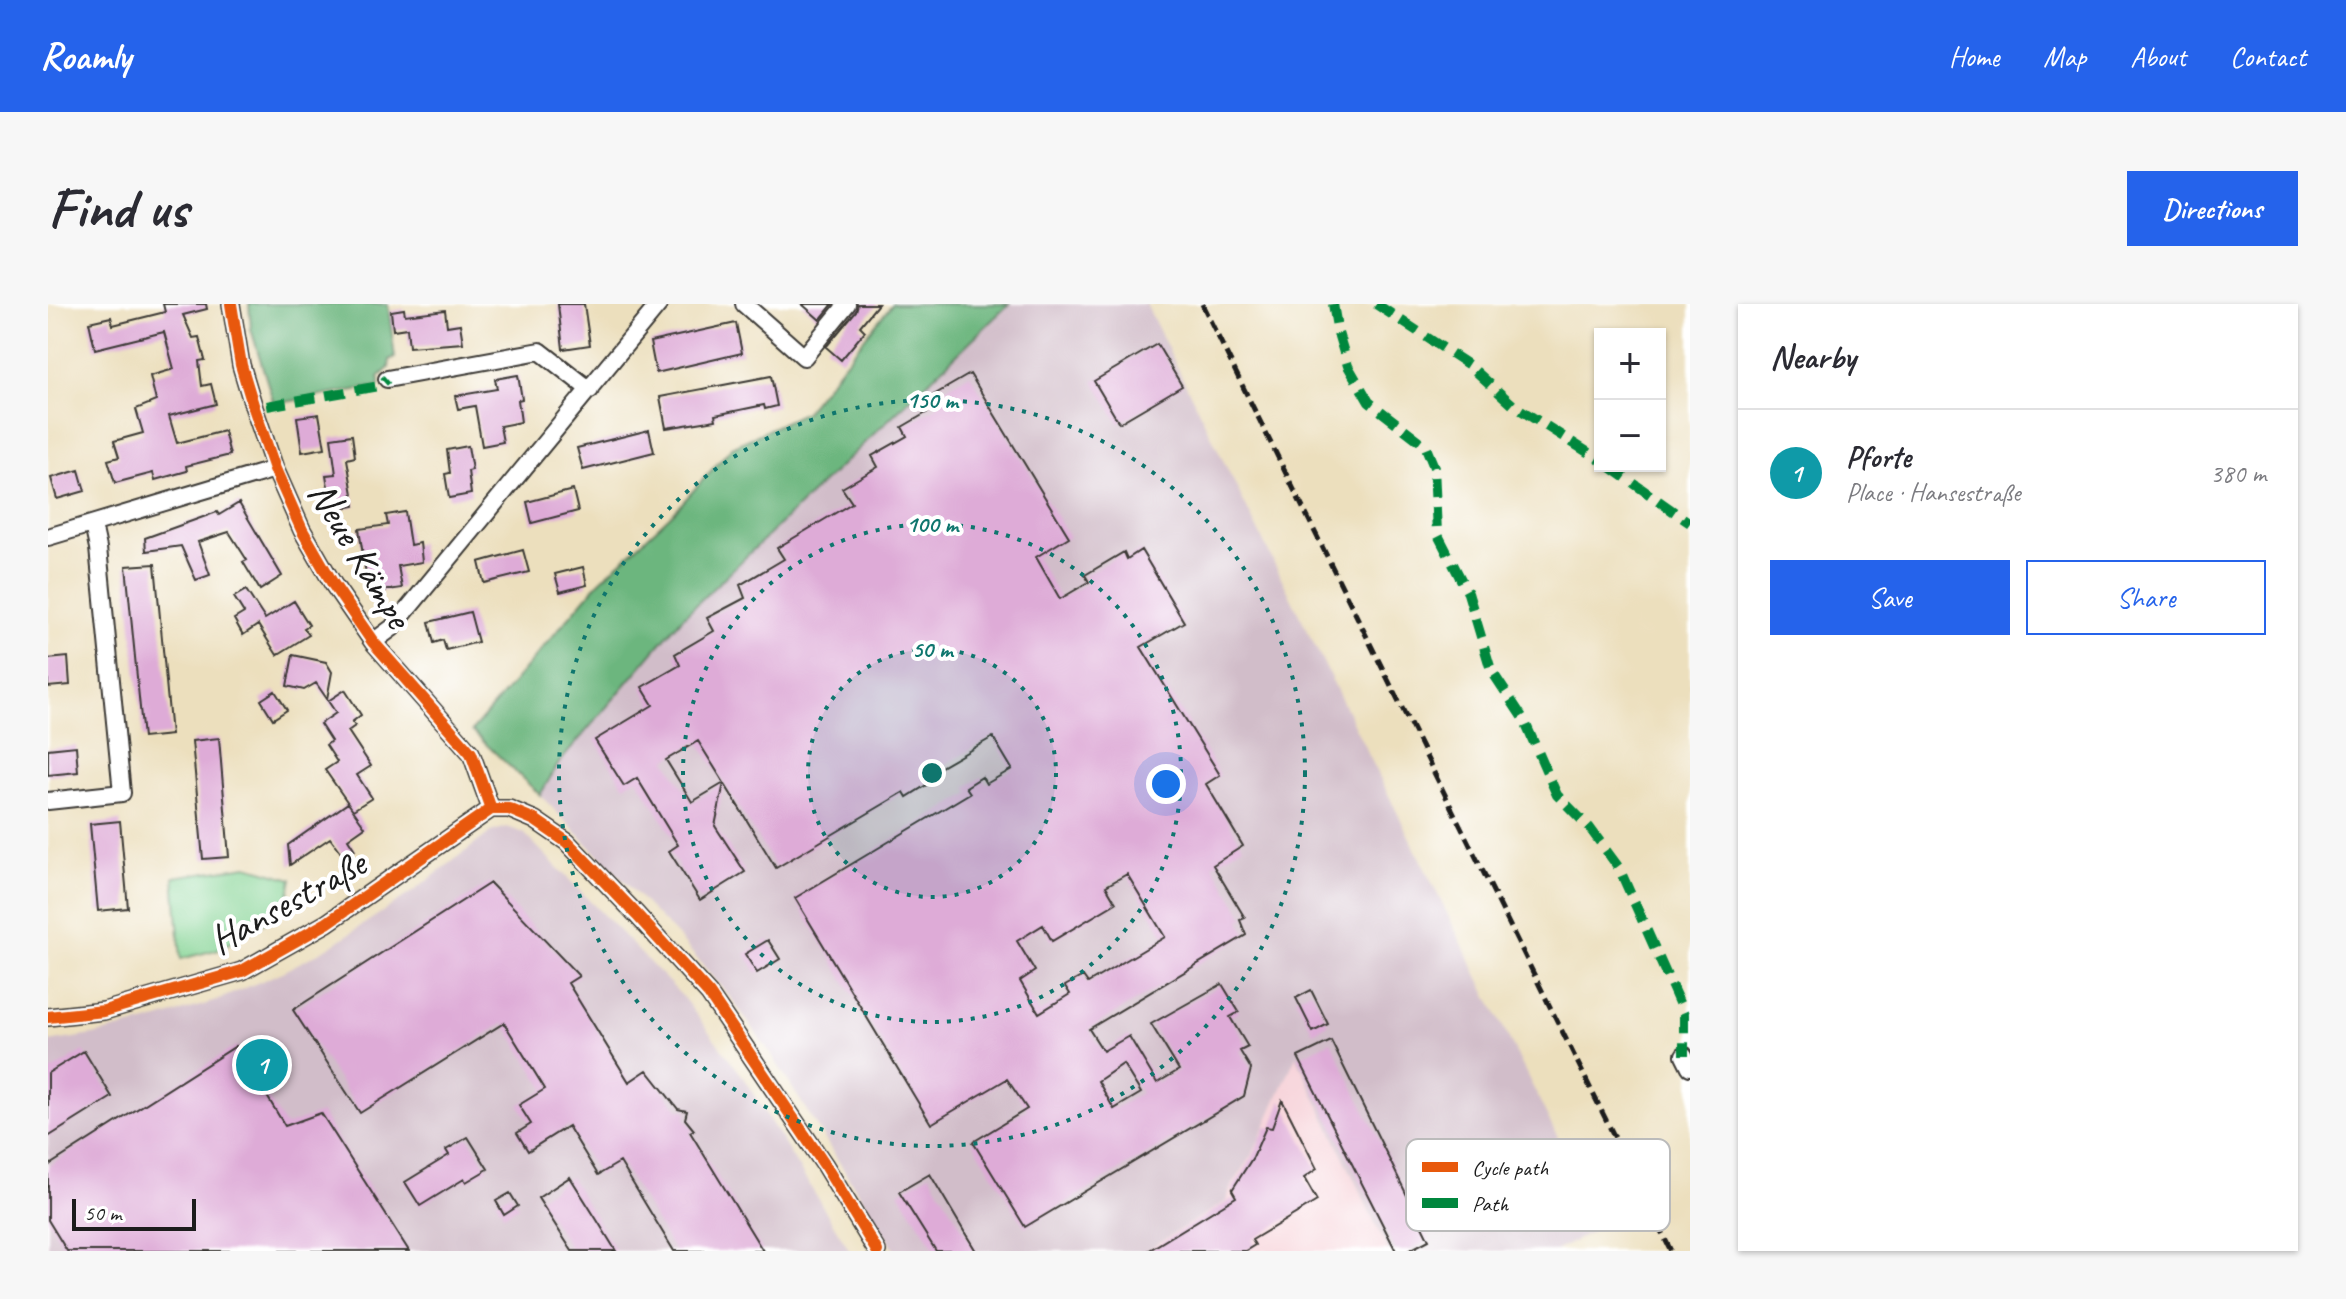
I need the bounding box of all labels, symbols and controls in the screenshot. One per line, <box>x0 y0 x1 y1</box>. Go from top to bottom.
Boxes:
text: Roamly <box>40 33 131 80</box>
text: Home <box>1949 39 1999 74</box>
text: Map <box>2043 39 2086 74</box>
text: About <box>2130 39 2186 74</box>
text: Contact <box>2230 39 2306 74</box>
button: Directions <box>2127 171 2298 246</box>
text: Find us <box>48 173 188 244</box>
map controls <box>1594 328 1666 472</box>
button: + <box>1594 328 1666 400</box>
text: Nearby <box>1770 335 1856 378</box>
text: 150 m <box>906 385 960 415</box>
button: − <box>1594 400 1666 472</box>
text: Pforte <box>1846 438 1911 476</box>
text: 1 <box>1790 457 1802 490</box>
text: 380 m <box>2210 457 2266 490</box>
street label: Neue Kämpe <box>297 472 425 640</box>
text: Place · Hansestraße <box>1846 476 2020 509</box>
text: 100 m <box>906 509 960 539</box>
button: Save <box>1770 560 2010 635</box>
button: Share <box>2026 560 2266 635</box>
text: 50 m <box>912 634 955 664</box>
centre of rings <box>918 759 946 787</box>
your location <box>1146 764 1186 804</box>
street label: Hansestraße <box>200 837 377 965</box>
pin: 1 <box>236 1035 288 1095</box>
legend <box>1406 1139 1670 1231</box>
text: Cycle path <box>1472 1154 1549 1182</box>
text: Path <box>1472 1190 1509 1218</box>
scale bar <box>72 1195 196 1231</box>
text: 50 m <box>84 1199 121 1227</box>

